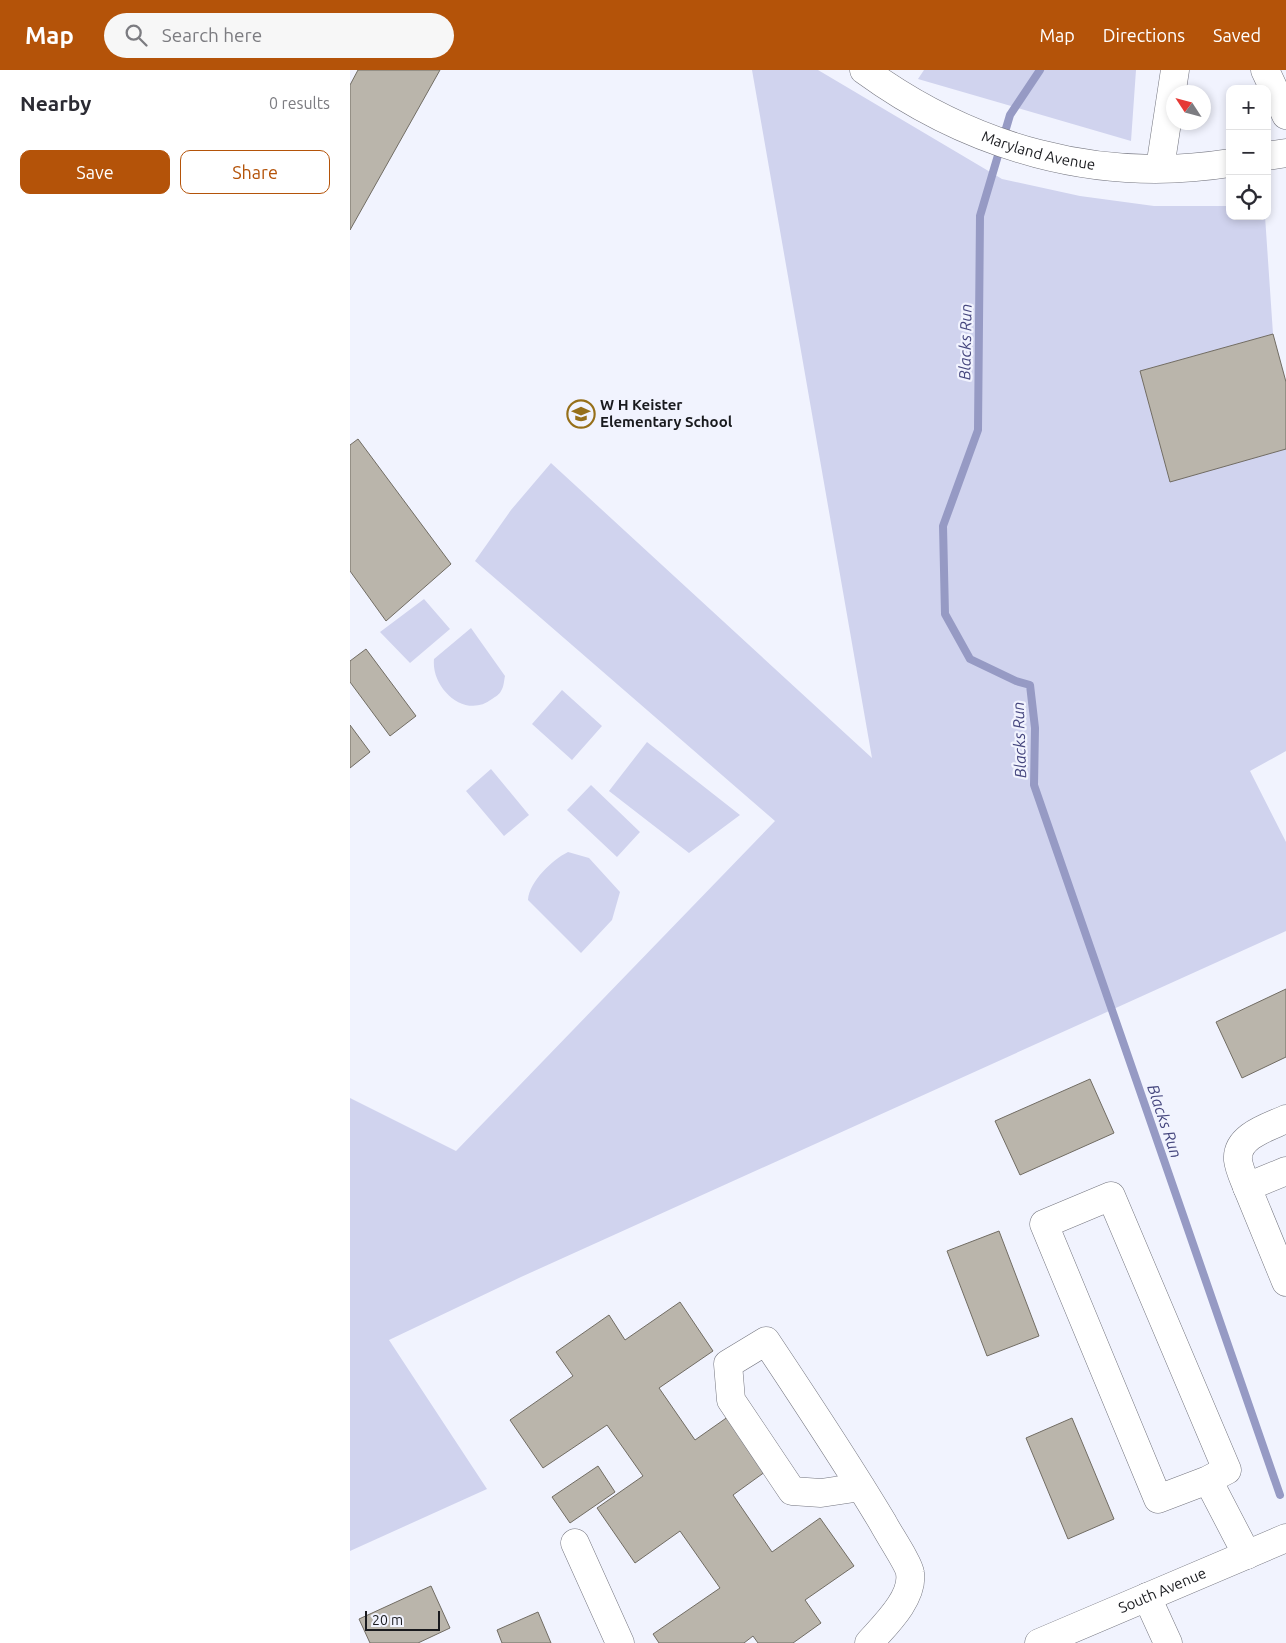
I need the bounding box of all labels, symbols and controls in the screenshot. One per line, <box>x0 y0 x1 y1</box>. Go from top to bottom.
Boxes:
search box <box>104 13 454 58</box>
icon: search <box>122 21 150 49</box>
text: Map <box>25 22 74 49</box>
text: Search here <box>162 24 262 46</box>
text: Map <box>1039 25 1075 45</box>
text: Directions <box>1103 25 1185 45</box>
text: Saved <box>1213 25 1261 45</box>
north arrow <box>1166 85 1211 130</box>
map controls <box>1226 85 1271 220</box>
button: + <box>1226 85 1271 130</box>
text: Nearby <box>20 91 91 115</box>
text: 0 results <box>269 94 330 112</box>
street label: Maryland Avenue <box>979 127 1096 173</box>
button: − <box>1226 130 1271 175</box>
button: Save <box>20 150 170 194</box>
button: Share <box>180 150 330 194</box>
button: locate <box>1226 175 1271 220</box>
water label: Blacks Run <box>955 304 975 380</box>
place label: W H Keister Elementary School <box>600 396 733 430</box>
school or university icon: W H Keister Elementary School <box>566 399 596 429</box>
water label: Blacks Run <box>1009 701 1029 779</box>
water label: Blacks Run <box>1144 1082 1186 1160</box>
street label: South Avenue <box>1116 1564 1209 1616</box>
scale bar <box>365 1608 440 1631</box>
text: 20 m <box>372 1612 403 1628</box>

